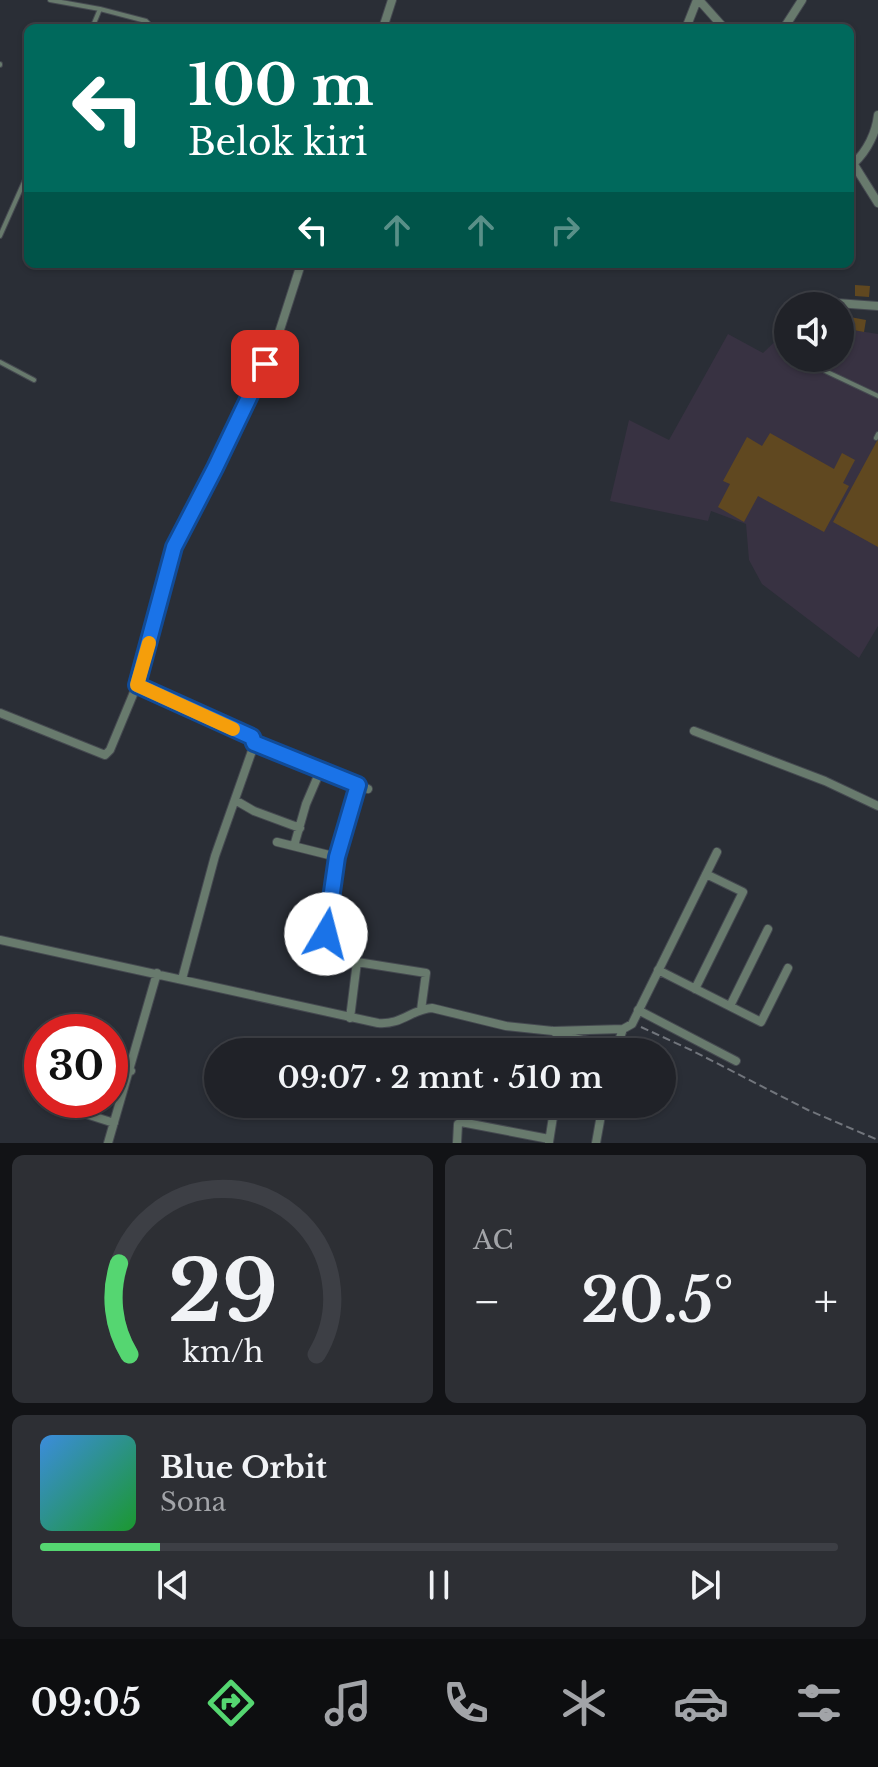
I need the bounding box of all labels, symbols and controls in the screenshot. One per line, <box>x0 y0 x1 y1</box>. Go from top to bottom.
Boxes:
text: 100 m <box>188 51 374 120</box>
icon: left <box>56 56 160 160</box>
text: Belok kiri <box>188 120 367 165</box>
icon: left <box>291 208 335 252</box>
icon: ahead <box>375 208 419 252</box>
icon: ahead <box>459 208 503 252</box>
icon: right <box>543 208 587 252</box>
map controls <box>774 292 854 372</box>
button: sound <box>774 292 854 372</box>
pin <box>231 330 299 398</box>
icon: arrive <box>243 342 287 386</box>
position arrow <box>284 892 368 976</box>
speed limit sign: 30 <box>24 1014 128 1118</box>
text: 09:07 · 2 mnt · 510 m <box>277 1059 603 1096</box>
text: AC <box>473 1224 513 1256</box>
text: 29 <box>167 1240 278 1343</box>
text: 20.5° <box>581 1264 734 1338</box>
text: − <box>473 1274 501 1329</box>
text: + <box>814 1274 838 1329</box>
text: km/h <box>182 1334 263 1370</box>
text: Blue Orbit <box>160 1449 327 1486</box>
text: Sona <box>160 1486 226 1518</box>
icon: previous <box>151 1563 195 1607</box>
icon: pause <box>417 1563 461 1607</box>
icon: next <box>683 1563 727 1607</box>
icon: directions <box>203 1675 259 1731</box>
icon: music <box>320 1675 376 1731</box>
icon: phone <box>438 1675 494 1731</box>
icon: climate <box>556 1675 612 1731</box>
icon: car <box>673 1675 729 1731</box>
icon: filters <box>791 1675 847 1731</box>
text: 09:05 <box>31 1681 141 1726</box>

